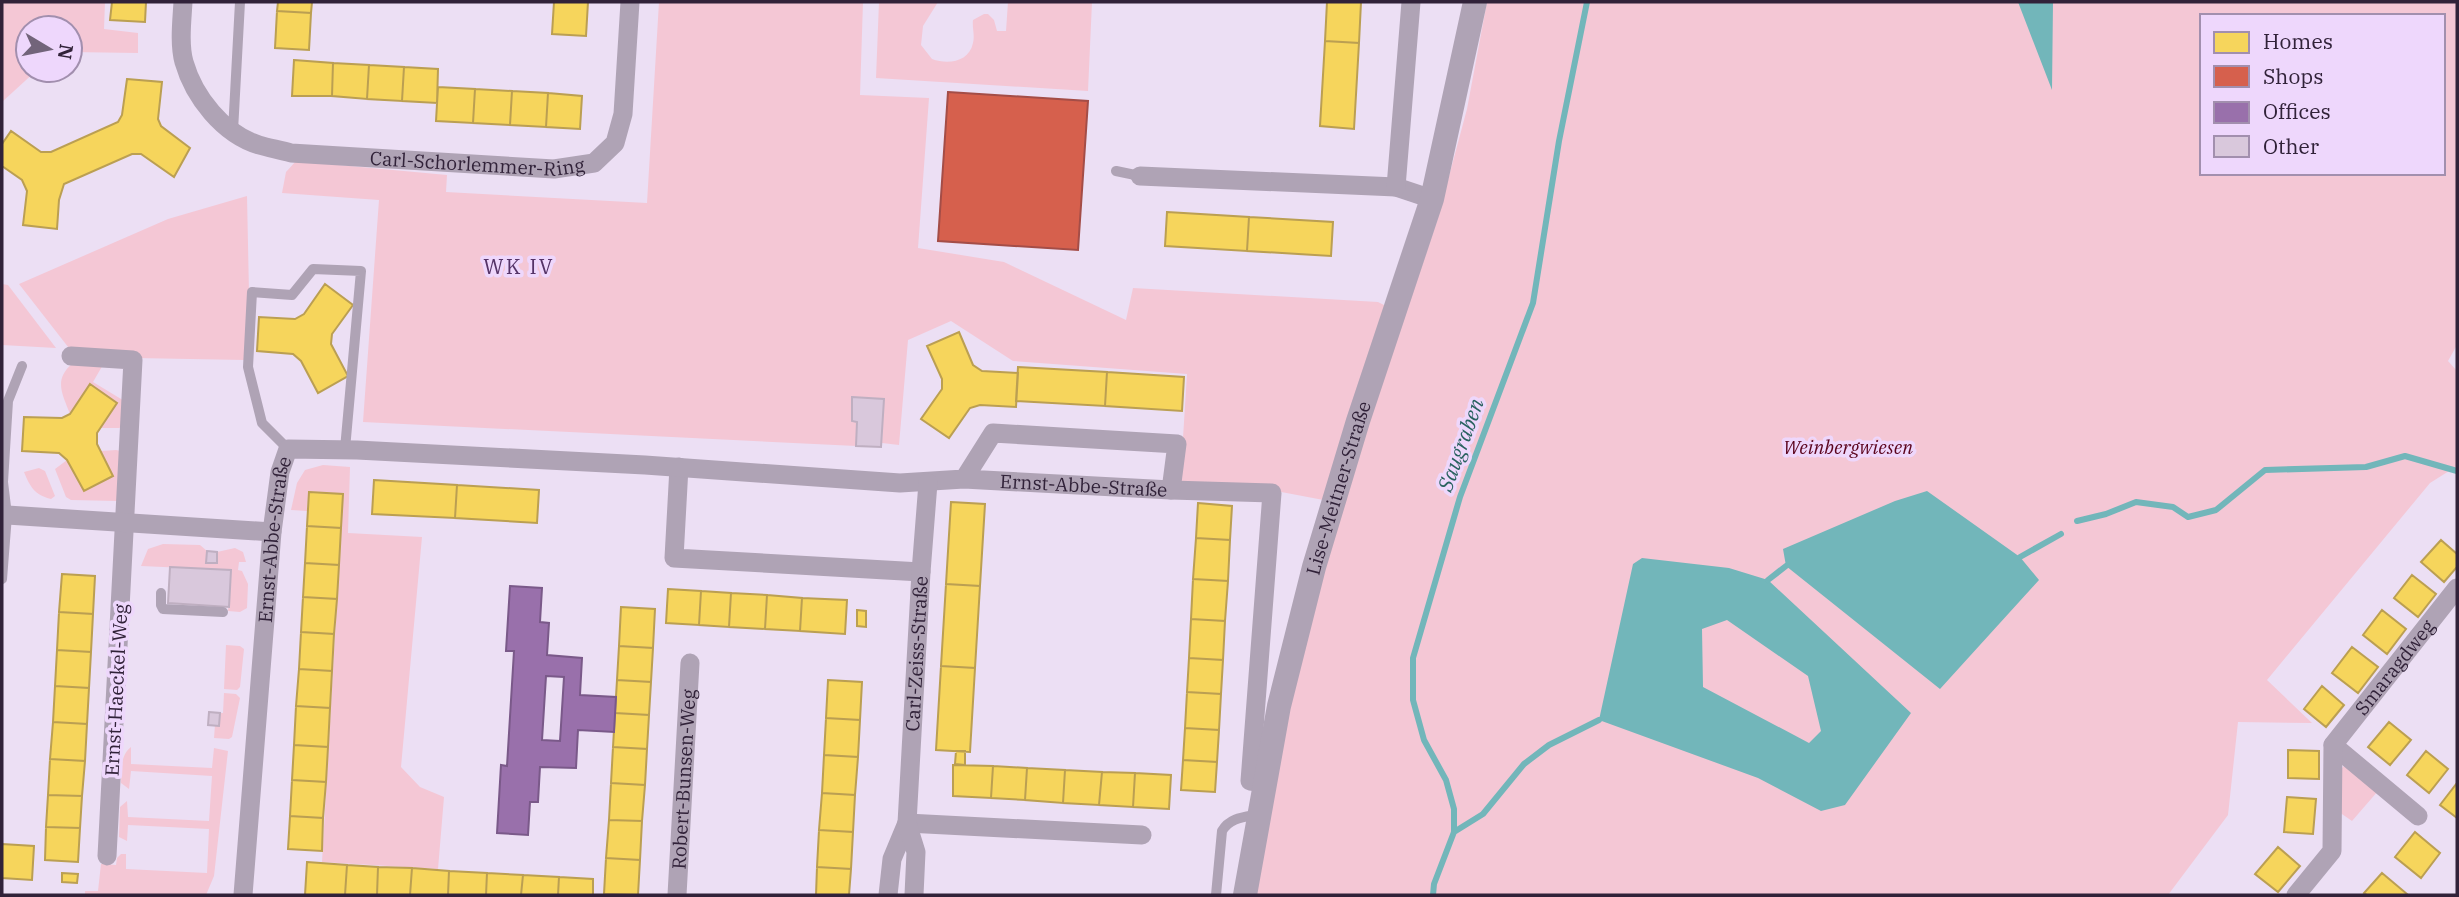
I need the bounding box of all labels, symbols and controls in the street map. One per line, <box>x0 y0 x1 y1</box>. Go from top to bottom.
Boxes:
north arrow <box>14 14 84 84</box>
legend <box>2200 14 2445 175</box>
text: Homes <box>2263 27 2333 55</box>
text: N <box>53 42 79 61</box>
text: Shops <box>2263 62 2323 90</box>
text: Offices <box>2263 97 2331 125</box>
text: Other <box>2263 132 2320 160</box>
street label: Carl-Schorlemmer-Ring <box>369 146 587 181</box>
district label: WK IV <box>483 252 555 280</box>
water label: Saugraben <box>1430 394 1490 496</box>
street label: Lise-Meitner-Straße <box>1300 398 1376 577</box>
park label: Weinbergwiesen <box>1783 435 1913 459</box>
street label: Ernst-Abbe-Straße <box>253 453 297 624</box>
street label: Ernst-Abbe-Straße <box>999 469 1168 502</box>
street label: Carl-Zeiss-Straße <box>900 575 933 732</box>
street label: Ernst-Haeckel-Weg <box>99 602 133 777</box>
street label: Smaragdweg <box>2349 614 2440 720</box>
street label: Robert-Bunsen-Weg <box>666 688 701 870</box>

